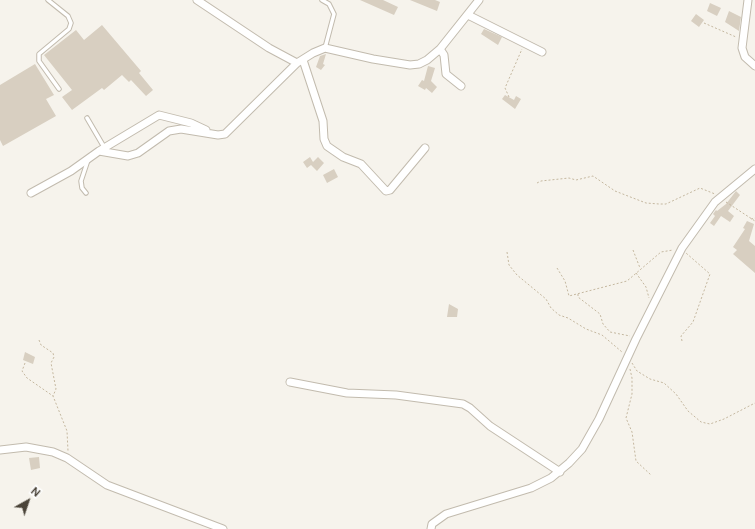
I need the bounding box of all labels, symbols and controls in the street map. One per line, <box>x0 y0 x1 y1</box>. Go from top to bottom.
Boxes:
north arrow <box>8 481 48 521</box>
text: N <box>28 484 43 500</box>

